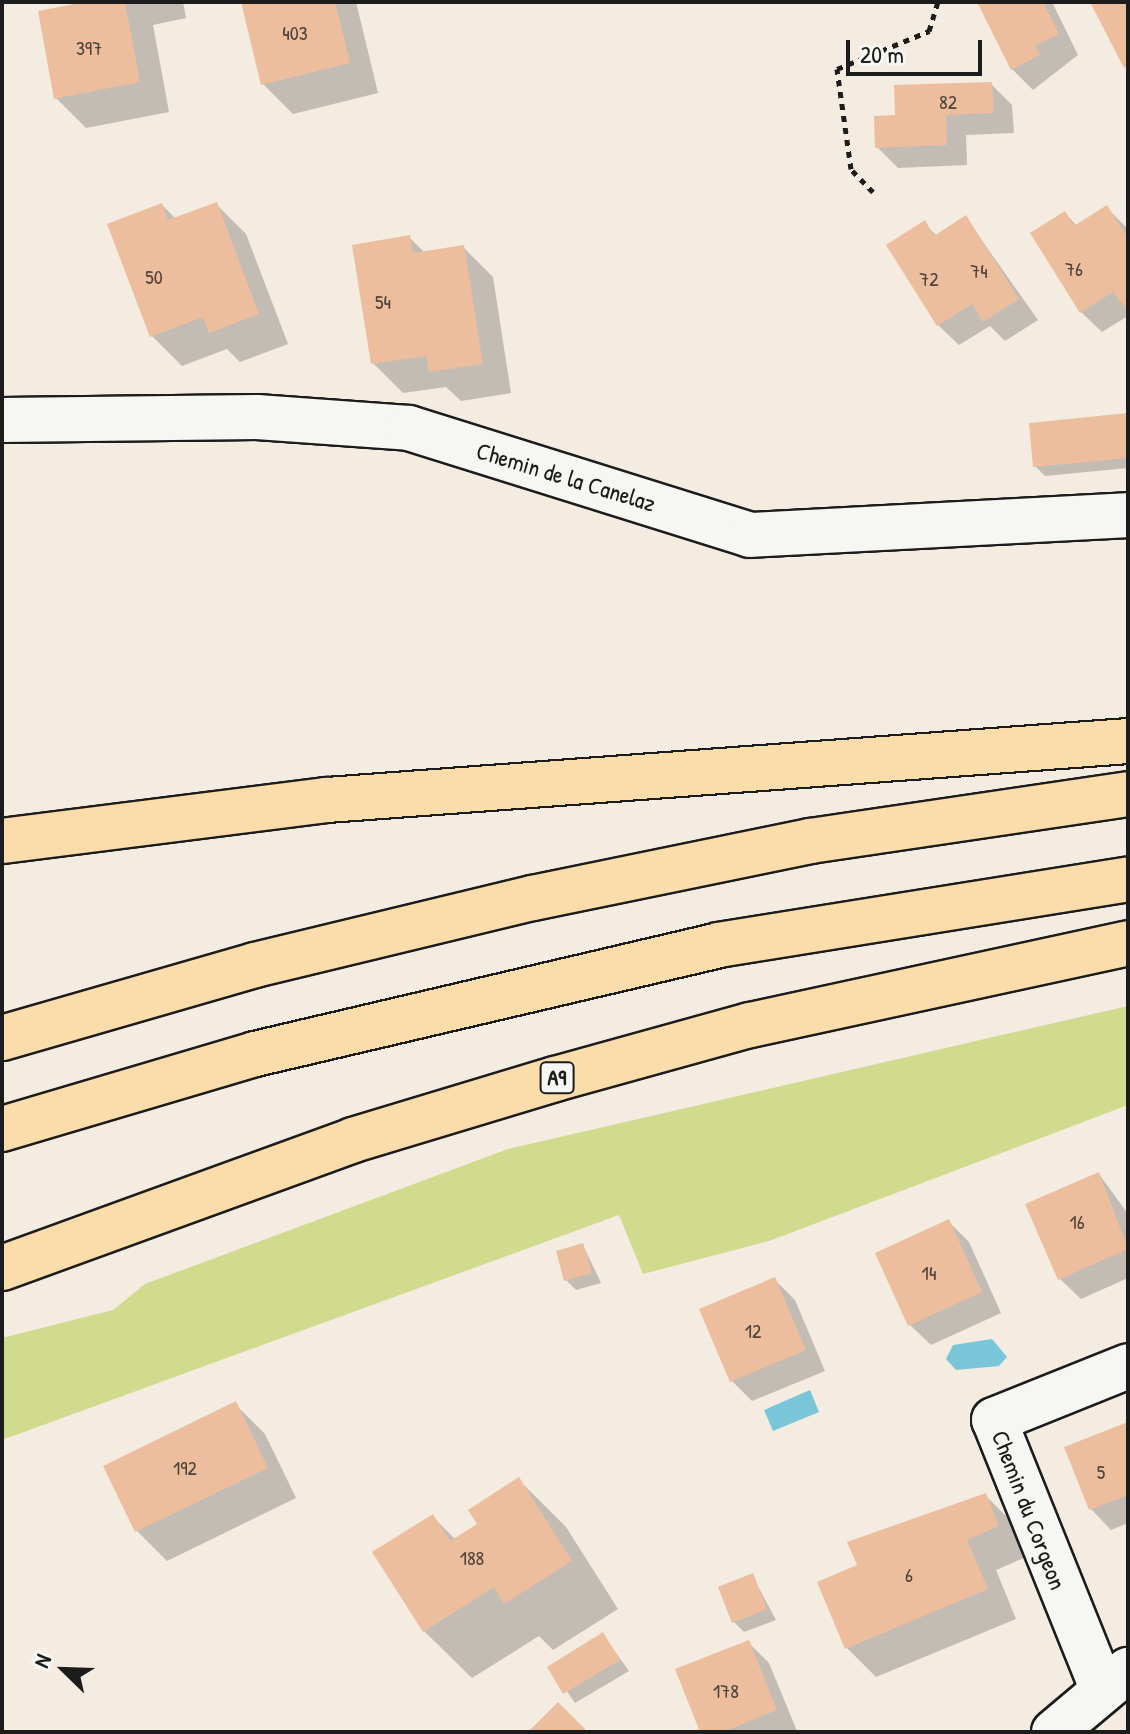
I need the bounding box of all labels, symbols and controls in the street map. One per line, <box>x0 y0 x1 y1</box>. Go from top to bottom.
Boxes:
house number: 403 <box>282 20 308 44</box>
scale bar <box>850 24 986 74</box>
house number: 397 <box>76 35 102 59</box>
text: 20 m <box>860 38 904 70</box>
house number: 82 <box>939 89 957 113</box>
house number: 76 <box>1065 256 1083 280</box>
house number: 74 <box>970 258 988 282</box>
house number: 50 <box>145 264 163 288</box>
house number: 72 <box>919 266 939 290</box>
house number: 54 <box>375 289 391 313</box>
street label: Chemin de la Canelaz <box>473 436 659 518</box>
road number: A9 <box>539 1060 575 1096</box>
house number: 16 <box>1069 1209 1085 1233</box>
house number: 14 <box>922 1260 936 1284</box>
house number: 12 <box>745 1318 761 1342</box>
street label: Chemin du Corgeon <box>985 1426 1073 1594</box>
house number: 192 <box>173 1455 197 1479</box>
house number: 5 <box>1097 1459 1105 1483</box>
house number: 188 <box>460 1545 484 1569</box>
house number: 6 <box>905 1562 913 1586</box>
north arrow <box>24 1630 104 1710</box>
text: N <box>26 1649 58 1672</box>
house number: 178 <box>713 1678 739 1702</box>

